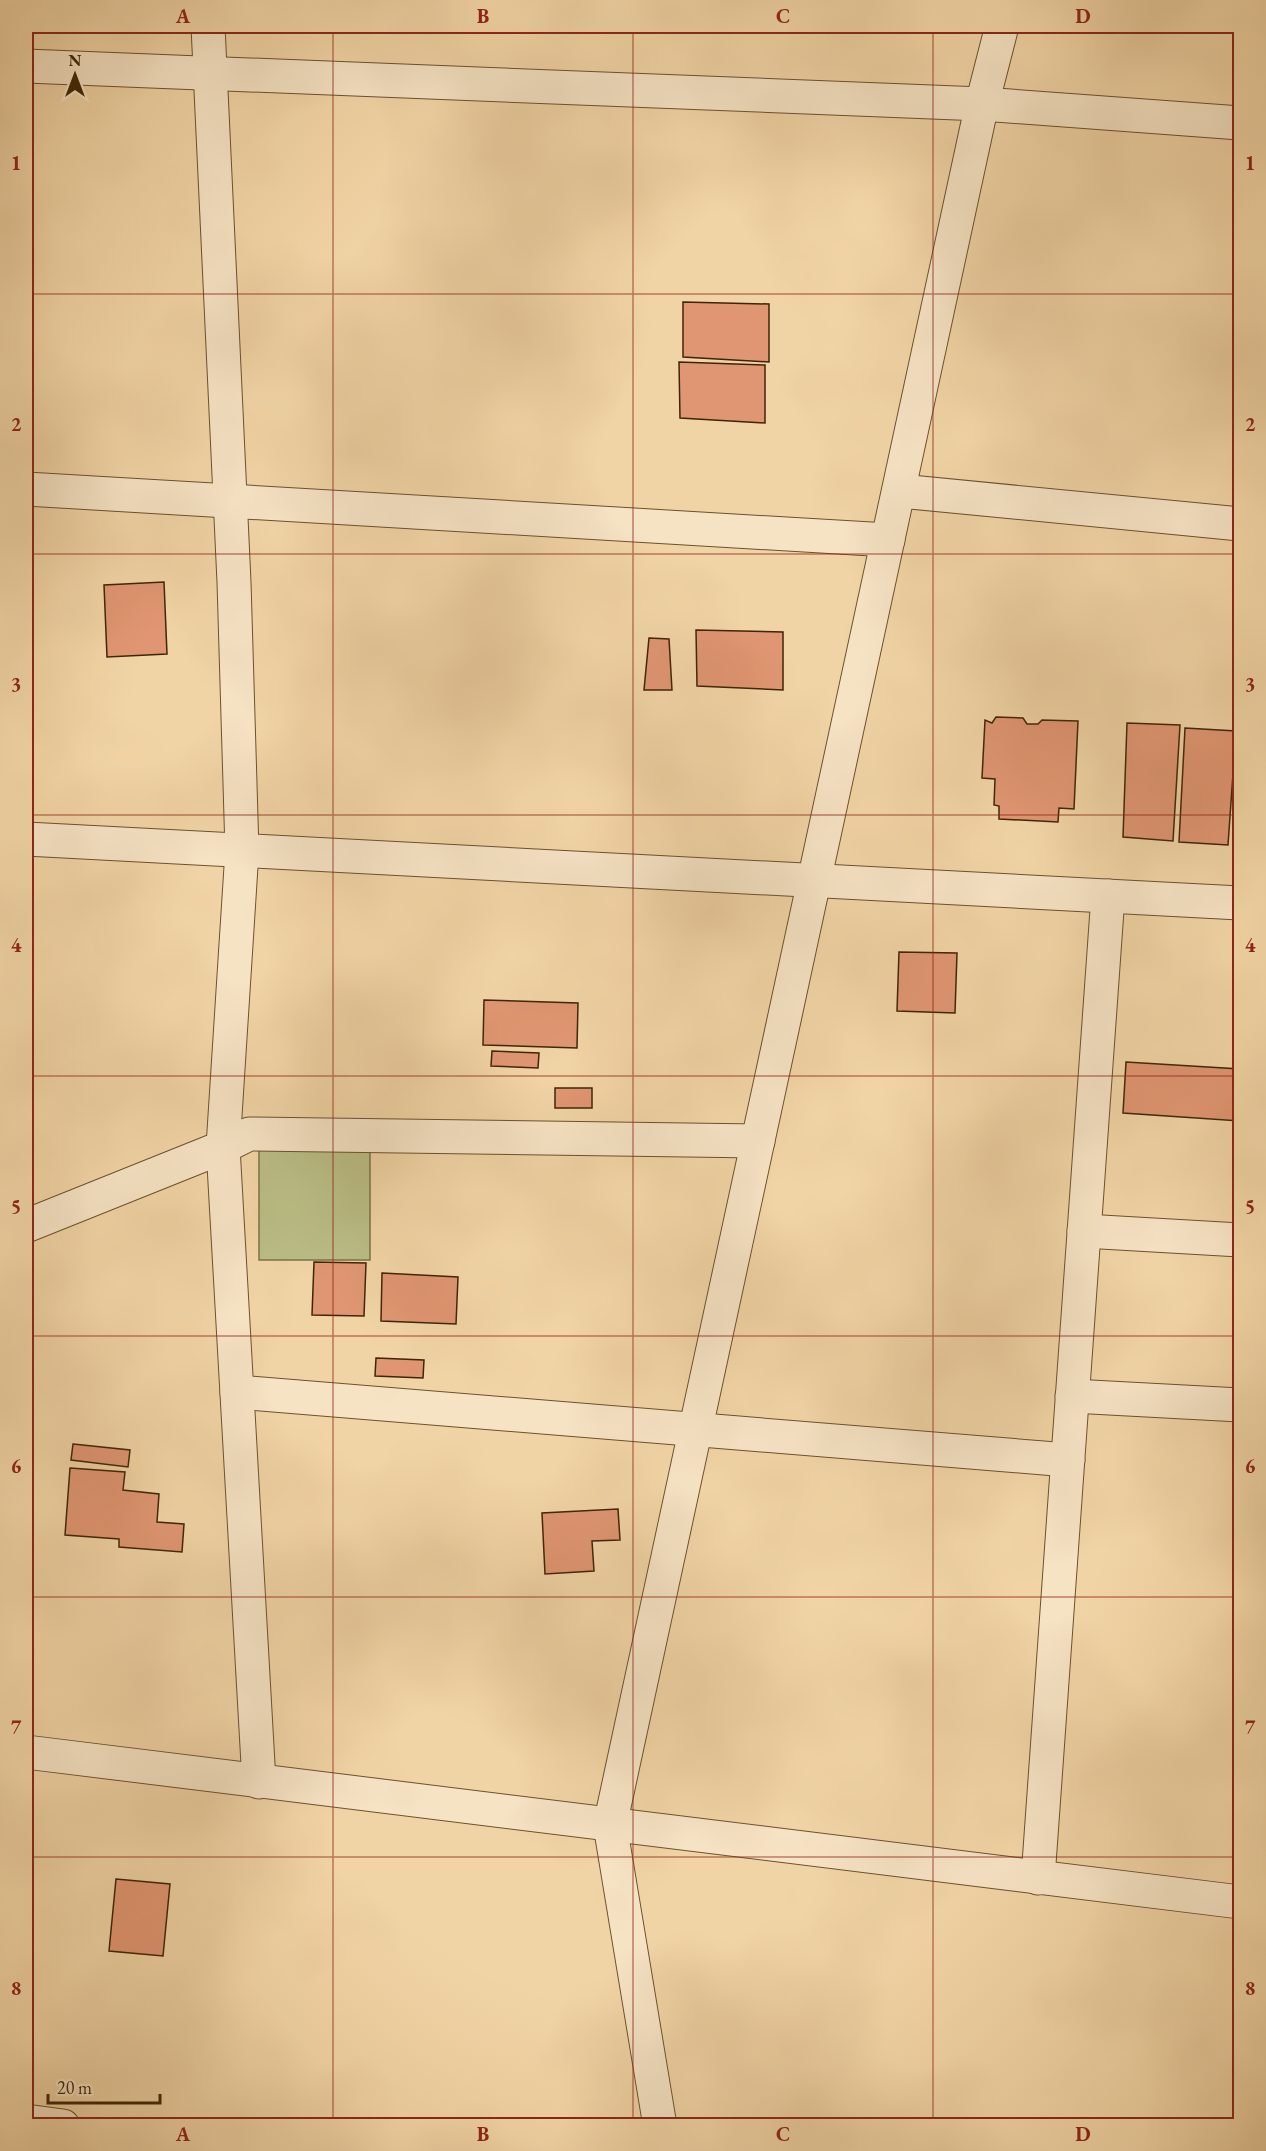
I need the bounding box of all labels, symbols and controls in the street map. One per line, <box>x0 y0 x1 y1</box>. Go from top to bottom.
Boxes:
text: A <box>175 3 191 29</box>
text: B <box>477 3 489 29</box>
text: C <box>776 3 790 29</box>
text: D <box>1075 3 1091 29</box>
north arrow <box>45 45 105 105</box>
text: N <box>69 50 82 71</box>
text: 1 <box>11 150 21 176</box>
text: 1 <box>1245 150 1255 176</box>
text: 2 <box>11 411 22 437</box>
text: 2 <box>1245 411 1256 437</box>
text: 3 <box>11 671 21 697</box>
text: 3 <box>1245 671 1255 697</box>
text: 4 <box>11 932 22 958</box>
text: 4 <box>1245 932 1256 958</box>
text: 5 <box>11 1193 21 1219</box>
text: 5 <box>1245 1193 1255 1219</box>
text: 6 <box>11 1453 22 1479</box>
text: 6 <box>1245 1453 1256 1479</box>
text: 7 <box>11 1714 22 1740</box>
text: 7 <box>1245 1714 1256 1740</box>
text: 8 <box>11 1975 21 2001</box>
text: 8 <box>1245 1975 1255 2001</box>
scale bar <box>48 2067 160 2105</box>
text: 20 m <box>57 2076 92 2099</box>
text: A <box>175 2121 191 2147</box>
text: B <box>477 2121 489 2147</box>
text: C <box>776 2121 790 2147</box>
text: D <box>1075 2121 1091 2147</box>

